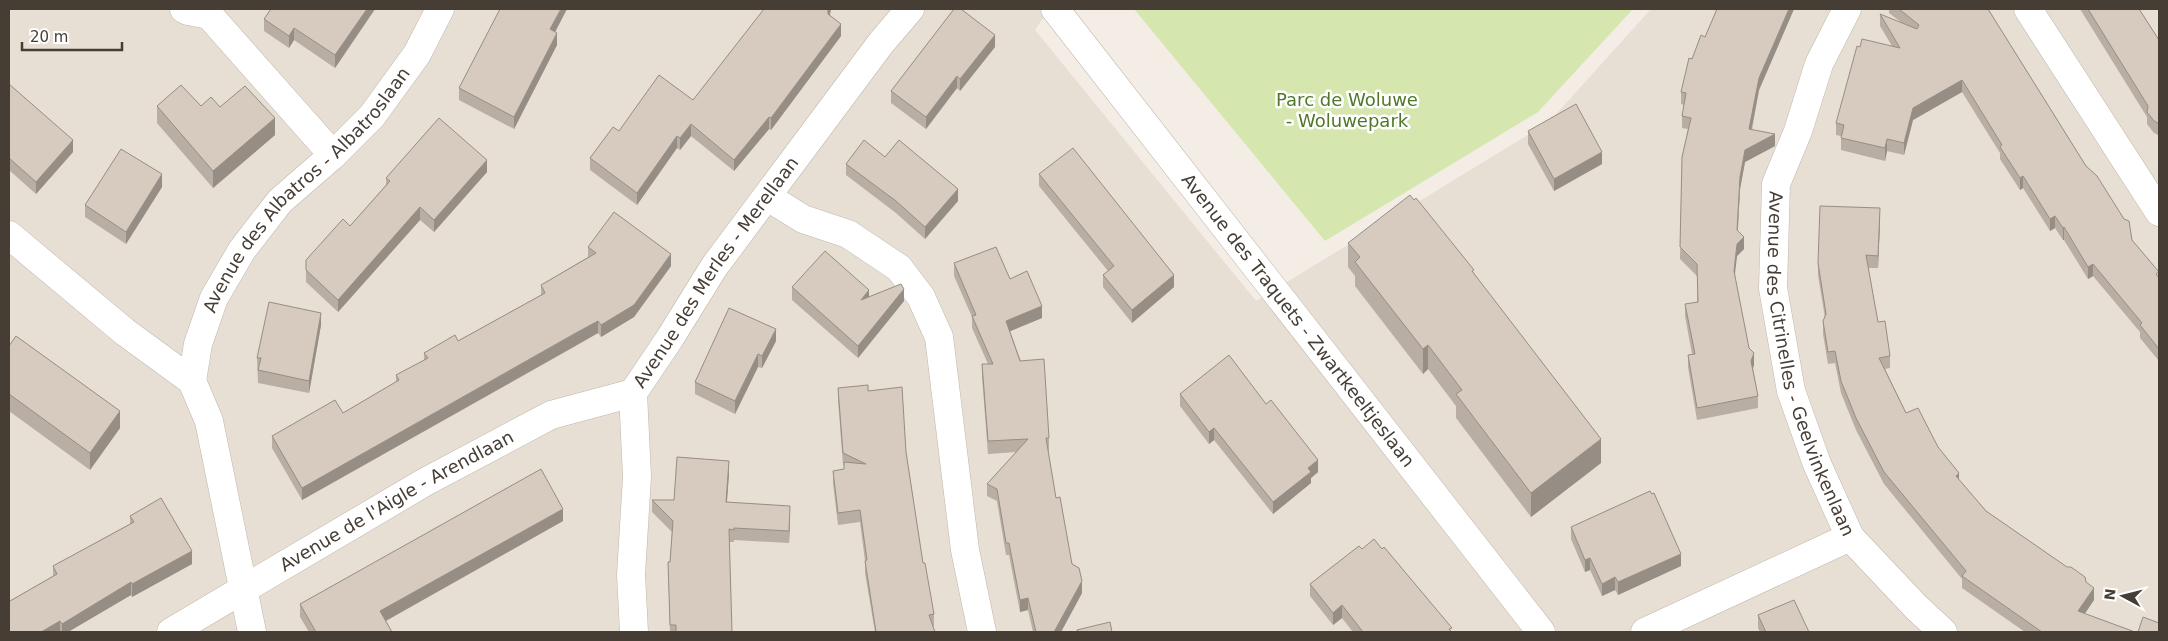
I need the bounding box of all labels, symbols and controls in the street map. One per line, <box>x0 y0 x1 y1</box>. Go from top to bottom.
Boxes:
scale bar <box>22 20 122 52</box>
text: 20 m <box>30 28 68 46</box>
street label: Avenue des Albatros - Albatroslaan <box>199 63 414 315</box>
park label: Parc de Woluwe - Woluwepark <box>1276 89 1418 131</box>
street label: Avenue des Merles - Merellaan <box>629 152 803 391</box>
street label: Avenue des Traquets - Zwartkeeltjeslaan <box>1177 169 1419 471</box>
street label: Avenue des Citrinelles - Geelvinkenlaan <box>1763 191 1859 539</box>
street label: Avenue de l'Aigle - Arendlaan <box>276 426 517 575</box>
north arrow <box>2098 571 2148 621</box>
text: N <box>2101 588 2119 601</box>

